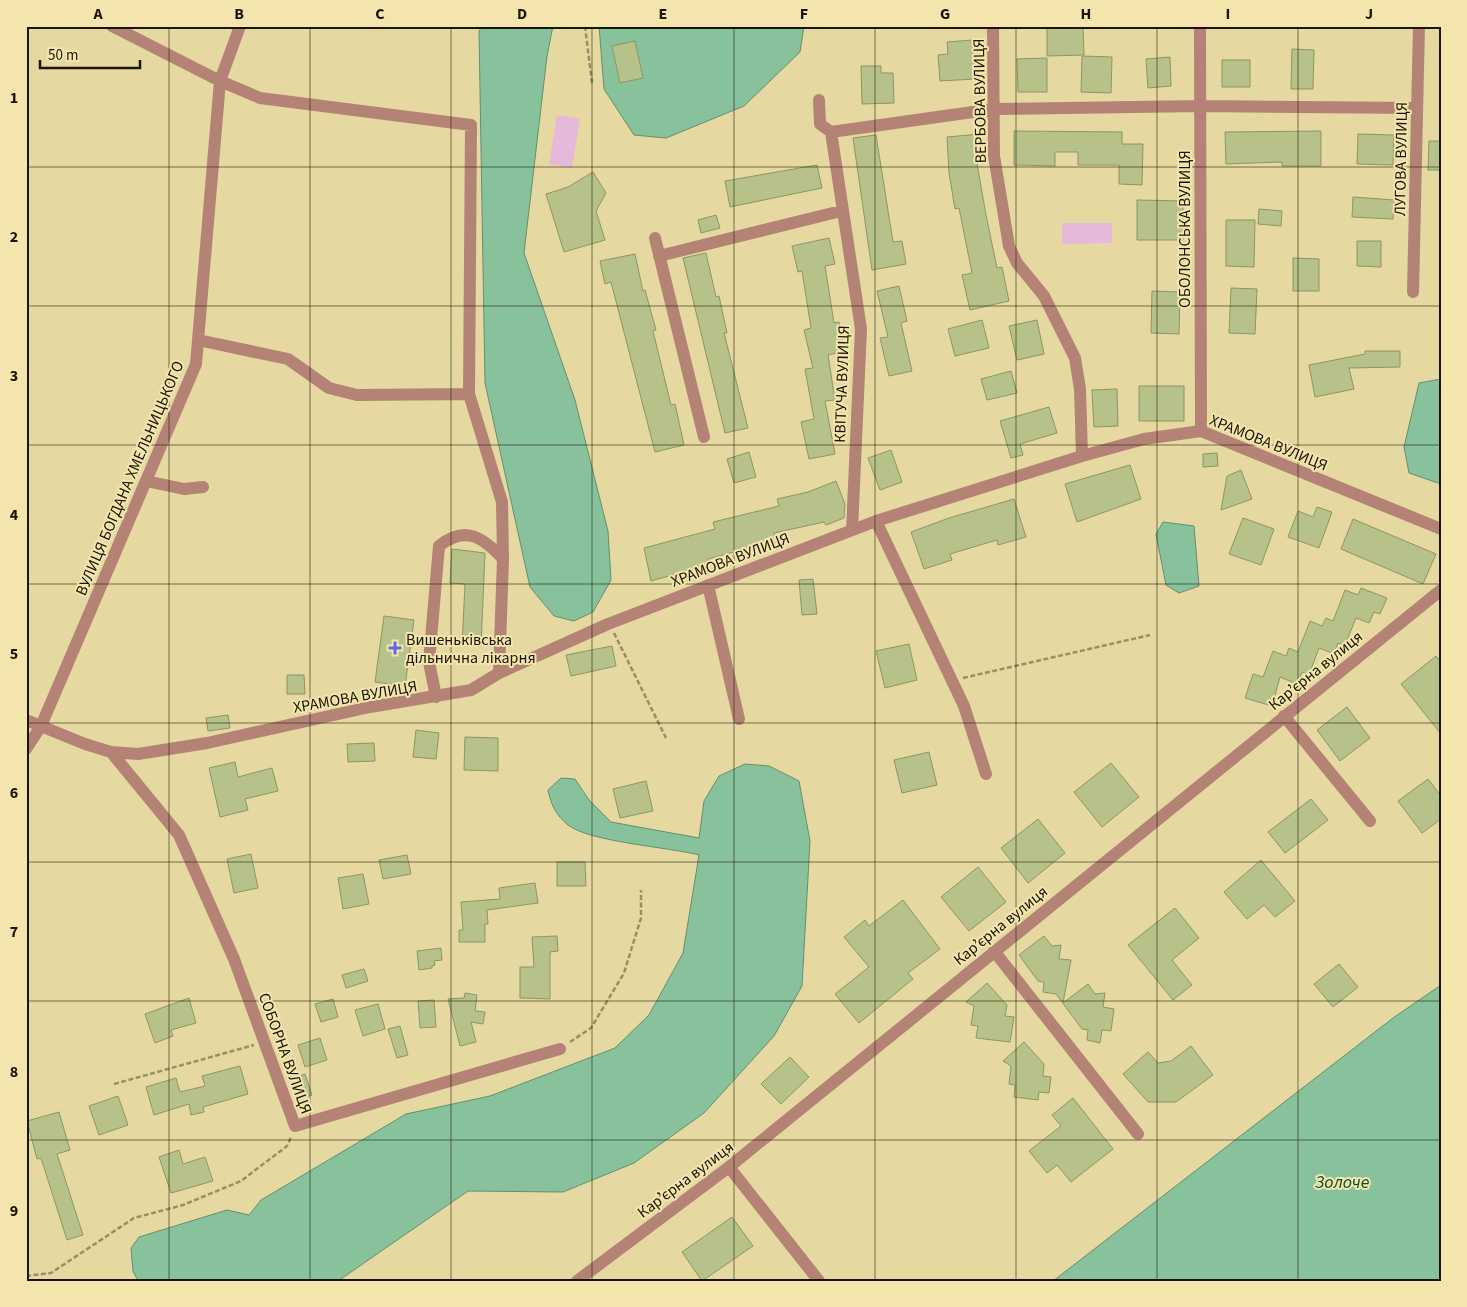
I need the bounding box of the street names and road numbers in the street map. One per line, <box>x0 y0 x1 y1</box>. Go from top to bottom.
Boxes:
street label: ВЕРБОВА ВУЛИЦЯ <box>968 38 992 164</box>
street label: ЛУГОВА ВУЛИЦЯ <box>1389 102 1413 216</box>
street label: ОБОЛОНСЬКА ВУЛИЦЯ <box>1174 150 1196 308</box>
street label: КВІТУЧА ВУЛИЦЯ <box>829 325 855 443</box>
street label: ВУЛИЦЯ БОГДАНА ХМЕЛЬНИЦЬКОГО <box>70 358 190 599</box>
street label: ХРАМОВА ВУЛИЦЯ <box>1206 409 1331 477</box>
street label: ХРАМОВА ВУЛИЦЯ <box>668 527 793 593</box>
street label: Карʼєрна вулиця <box>1264 626 1367 716</box>
street label: ХРАМОВА ВУЛИЦЯ <box>291 675 419 719</box>
street label: Карʼєрна вулиця <box>949 881 1052 971</box>
street label: СОБОРНА ВУЛИЦЯ <box>253 990 317 1117</box>
street label: Карʼєрна вулиця <box>633 1136 738 1223</box>

